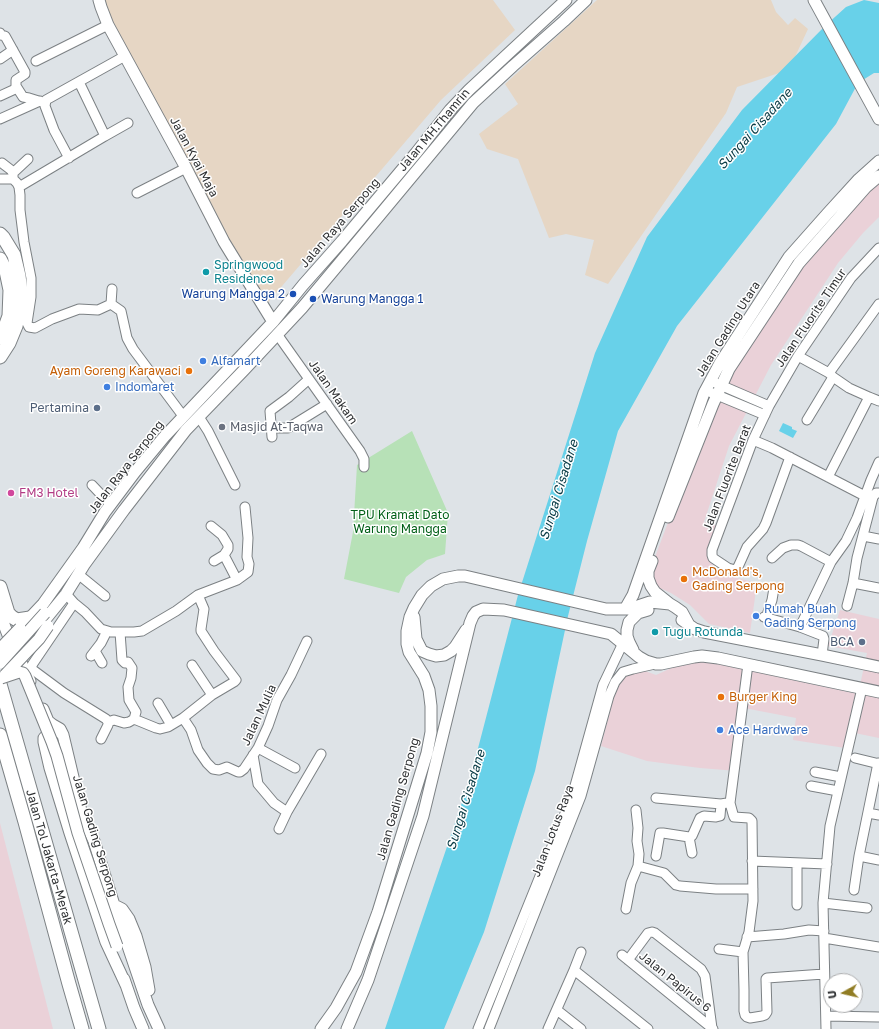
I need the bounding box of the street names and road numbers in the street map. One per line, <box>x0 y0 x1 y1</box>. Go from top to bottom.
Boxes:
street label: Jalan MH.Thamrin <box>395 86 473 174</box>
street label: Jalan Kyai Maja <box>167 114 221 200</box>
street label: Jalan Raya Serpong <box>297 175 383 271</box>
street label: Jalan Fluorite Timur <box>773 266 849 370</box>
street label: Jalan Gading Utara <box>693 279 763 379</box>
street label: Jalan Makam <box>305 357 361 427</box>
street label: Jalan Raya Serpong <box>85 418 167 516</box>
street label: Jalan Fluorite Barat <box>700 422 754 534</box>
street label: Jalan Mulia <box>239 682 279 748</box>
street label: Jalan Gading Serpong <box>374 736 422 862</box>
street label: Jalan Gading Serpong <box>70 773 120 899</box>
street label: Jalan Lotus Raya <box>529 783 577 879</box>
street label: Jalan Tol Jakarta–Merak <box>23 788 75 926</box>
street label: Jalan Papirus 6 <box>636 949 714 1015</box>

